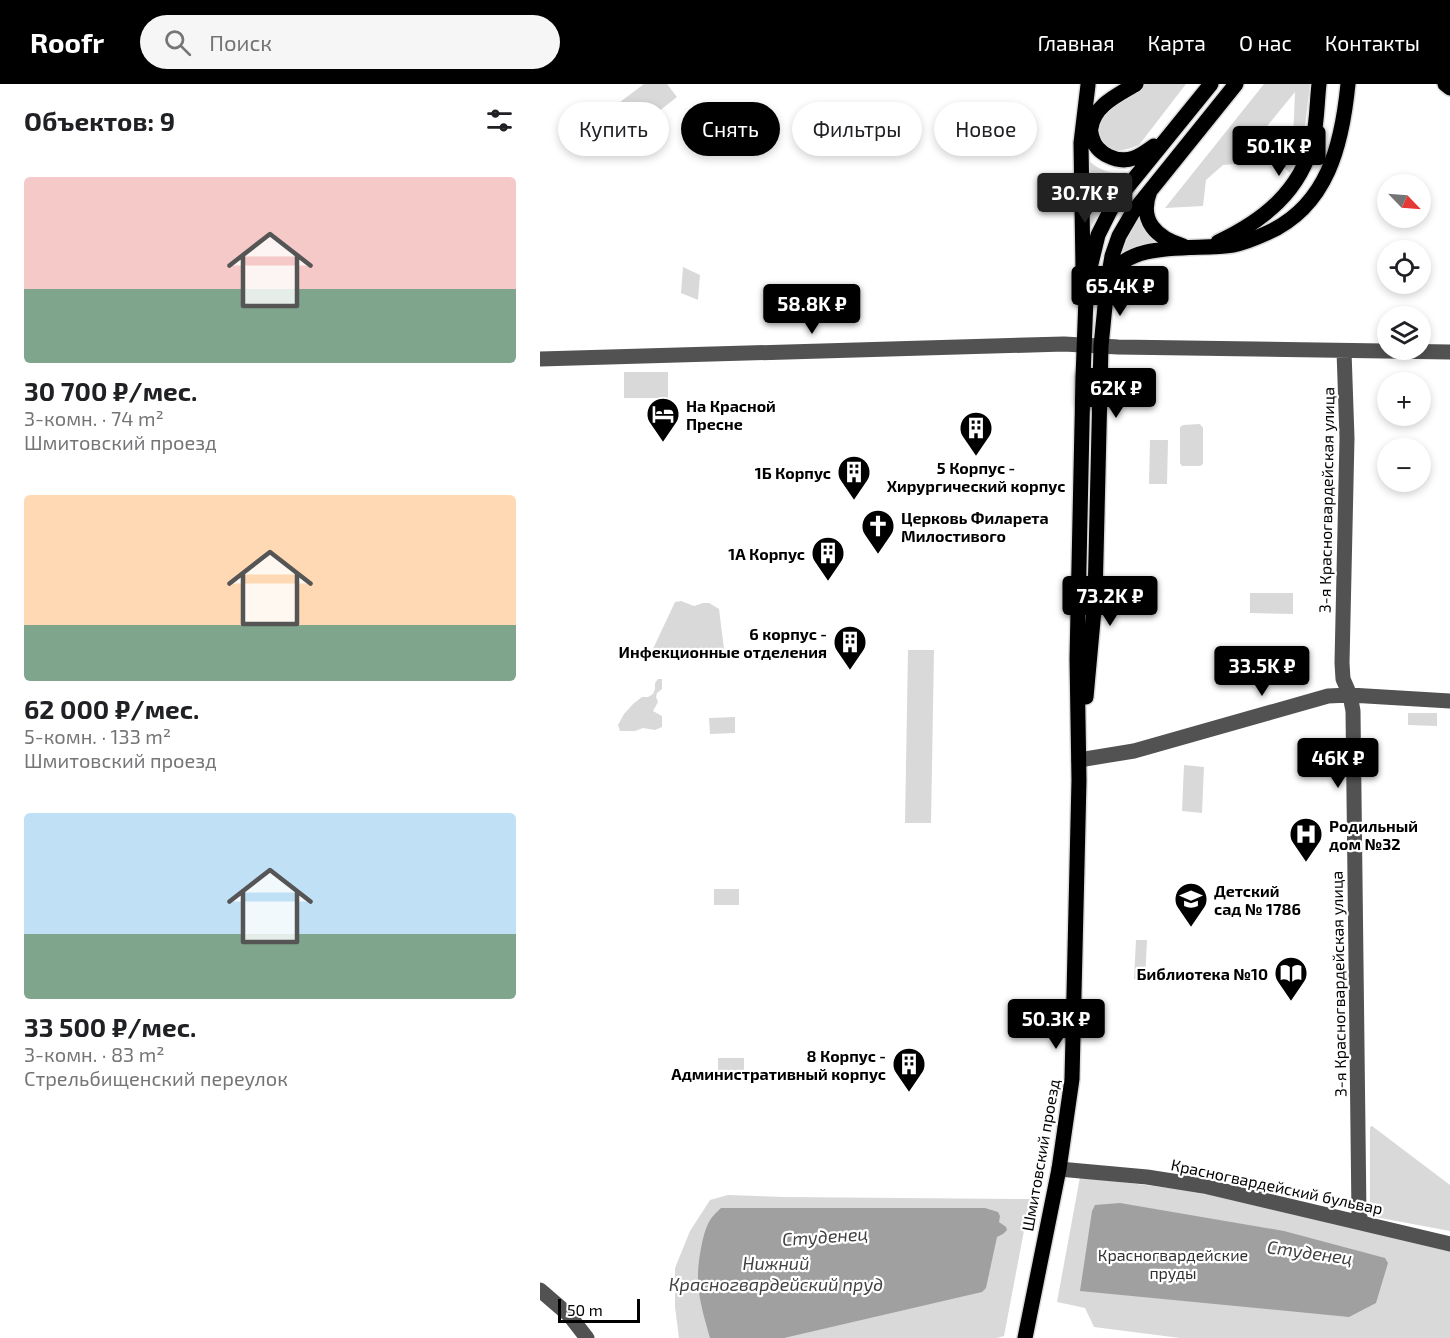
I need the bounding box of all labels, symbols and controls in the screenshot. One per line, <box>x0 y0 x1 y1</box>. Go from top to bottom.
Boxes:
search box <box>140 15 560 69</box>
text: Roofr <box>30 25 104 59</box>
icon: search <box>161 26 194 59</box>
text: Поиск <box>209 29 272 55</box>
text: Главная <box>1038 30 1115 55</box>
text: Карта <box>1148 30 1206 55</box>
text: О нас <box>1239 30 1292 55</box>
text: Контакты <box>1325 30 1420 55</box>
chip: Купить <box>558 102 669 156</box>
chip: Снять <box>681 102 780 156</box>
chip: Фильтры <box>792 102 922 156</box>
chip: Новое <box>934 102 1037 156</box>
icon: filters <box>483 104 516 137</box>
text: Объектов: 9 <box>24 105 175 136</box>
pin: 50.1K ₽ <box>1224 126 1334 177</box>
text: 50.1K ₽ <box>1247 133 1311 157</box>
pin: 30.7K ₽ <box>1030 173 1140 224</box>
north arrow <box>1377 174 1431 228</box>
map controls <box>1377 174 1431 492</box>
text: 30.7K ₽ <box>1051 180 1119 204</box>
icon: home <box>216 216 324 324</box>
button: locate <box>1377 240 1431 294</box>
pin: 65.4K ₽ <box>1065 266 1175 317</box>
text: 65.4K ₽ <box>1086 273 1155 297</box>
pin: 58.8K ₽ <box>757 284 867 335</box>
text: 58.8K ₽ <box>777 291 847 315</box>
button: layers <box>1377 306 1431 360</box>
pin: 62K ₽ <box>1074 368 1158 419</box>
button: + <box>1377 372 1431 426</box>
text: 30 700 ₽/мес. <box>24 375 197 406</box>
text: 62K ₽ <box>1090 375 1142 399</box>
street label: 3-я Красногвардейская улица <box>1315 387 1338 613</box>
hotel icon: На Красной Пресне <box>645 396 681 443</box>
place label: На Красной Пресне <box>686 396 776 433</box>
text: 3-комн. · 74 m² <box>24 406 164 430</box>
building icon: 5 Корпус - Хирургический корпус <box>958 410 994 457</box>
text: Шмитовский проезд <box>24 430 217 454</box>
button: − <box>1377 438 1431 492</box>
building icon: 1Б Корпус <box>836 454 872 501</box>
place label: 5 Корпус - Хирургический корпус <box>887 458 1065 495</box>
place label: 1Б Корпус <box>755 463 831 482</box>
church icon: Церковь Филарета Милостивого <box>860 508 896 555</box>
place label: Церковь Филарета Милостивого <box>901 508 1049 545</box>
icon: home <box>216 534 324 642</box>
building icon: 1А Корпус <box>810 535 846 582</box>
place label: 1А Корпус <box>728 544 805 563</box>
pin: 73.2K ₽ <box>1055 576 1165 627</box>
text: 73.2K ₽ <box>1076 583 1144 607</box>
place label: 6 корпус - Инфекционные отделения <box>619 624 827 661</box>
building icon: 6 корпус - Инфекционные отделения <box>832 624 868 671</box>
pin: 33.5K ₽ <box>1207 646 1317 697</box>
text: 33.5K ₽ <box>1228 653 1296 677</box>
text: 62 000 ₽/мес. <box>24 693 199 724</box>
text: 5-комн. · 133 m² <box>24 724 171 748</box>
pin: 46K ₽ <box>1296 738 1380 789</box>
text: 46K ₽ <box>1311 745 1365 769</box>
text: Шмитовский проезд <box>24 748 217 772</box>
hospital icon: Родильный дом №32 <box>1288 816 1324 863</box>
place label: Родильный дом №32 <box>1329 816 1418 853</box>
icon: home <box>216 852 324 960</box>
street label: 3-я Красногвардейская улица <box>1327 871 1350 1097</box>
school or university icon: Детский сад № 1786 <box>1173 881 1209 928</box>
place label: Детский сад № 1786 <box>1214 881 1301 918</box>
library icon: Библиотека №10 <box>1273 955 1309 1002</box>
place label: Библиотека №10 <box>1137 964 1268 983</box>
pin: 50.3K ₽ <box>1001 999 1111 1050</box>
text: 50.3K ₽ <box>1022 1006 1090 1030</box>
text: 33 500 ₽/мес. <box>24 1011 196 1042</box>
text: 3-комн. · 83 m² <box>24 1042 165 1066</box>
place label: 8 Корпус - Административный корпус <box>671 1046 886 1083</box>
building icon: 8 Корпус - Административный корпус <box>891 1046 927 1093</box>
text: Стрельбищенский переулок <box>24 1066 288 1090</box>
street label: Шмитовский проезд <box>1017 1077 1063 1233</box>
street label: Красногвардейский бульвар <box>1169 1154 1385 1219</box>
water label: Студенец <box>781 1222 869 1250</box>
water label: Студенец <box>1266 1235 1354 1269</box>
park label: Красногвардейские пруды <box>1098 1245 1248 1283</box>
water label: Нижний Красногвардейский пруд <box>669 1252 883 1295</box>
scale bar <box>558 1296 640 1324</box>
text: 50 m <box>567 1300 603 1319</box>

